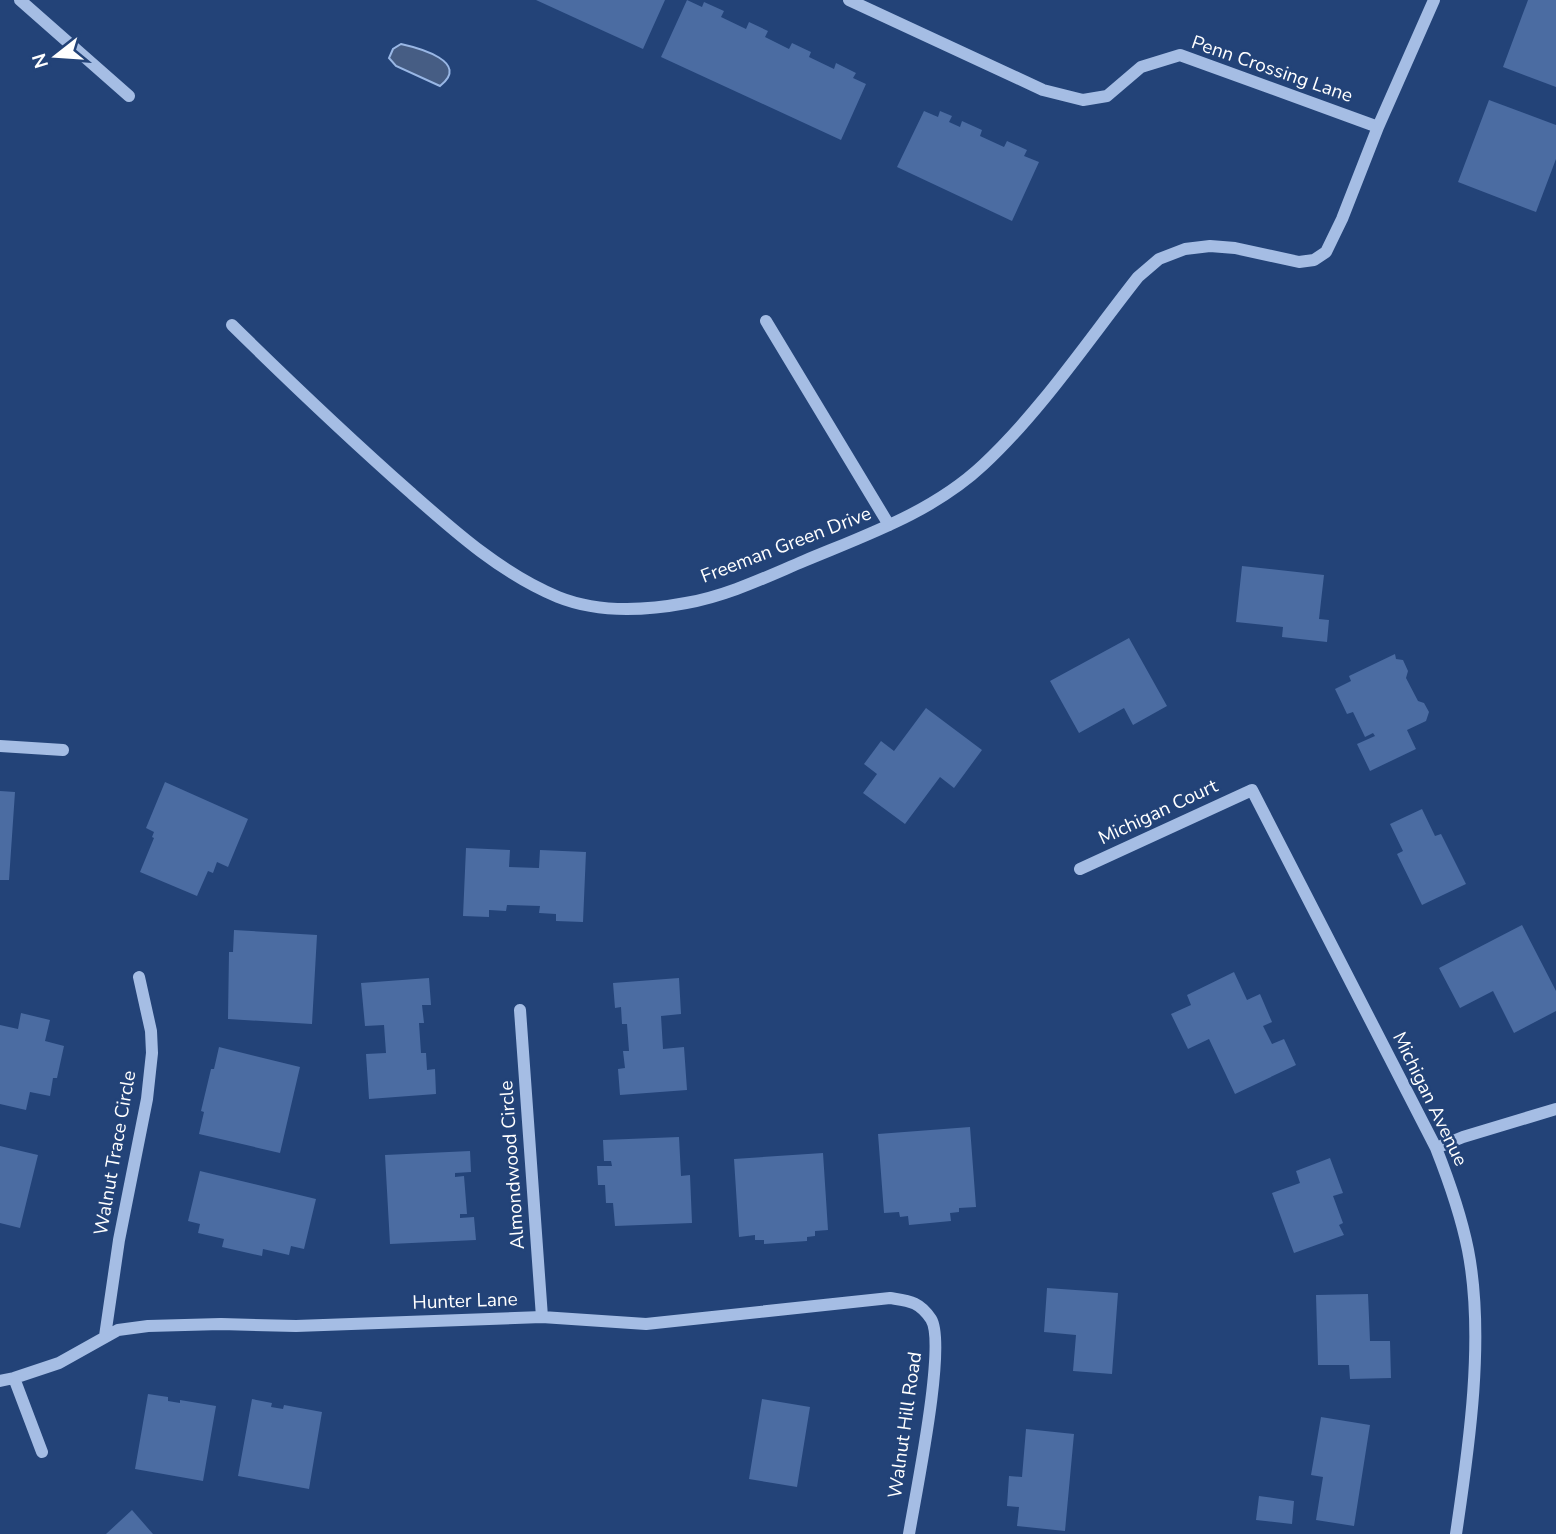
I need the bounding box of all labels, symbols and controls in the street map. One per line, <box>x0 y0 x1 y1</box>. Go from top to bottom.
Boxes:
north arrow <box>21 21 91 91</box>
street label: Penn Crossing Lane <box>1188 29 1356 109</box>
text: N <box>26 50 55 71</box>
street label: Freeman Green Drive <box>697 501 875 589</box>
street label: Michigan Court <box>1094 773 1222 851</box>
street label: Michigan Avenue <box>1386 1028 1474 1170</box>
street label: Walnut Trace Circle <box>88 1068 142 1238</box>
street label: Almondwood Circle <box>493 1080 531 1250</box>
street label: Hunter Lane <box>412 1286 518 1316</box>
street label: Walnut Hill Road <box>882 1350 928 1500</box>

